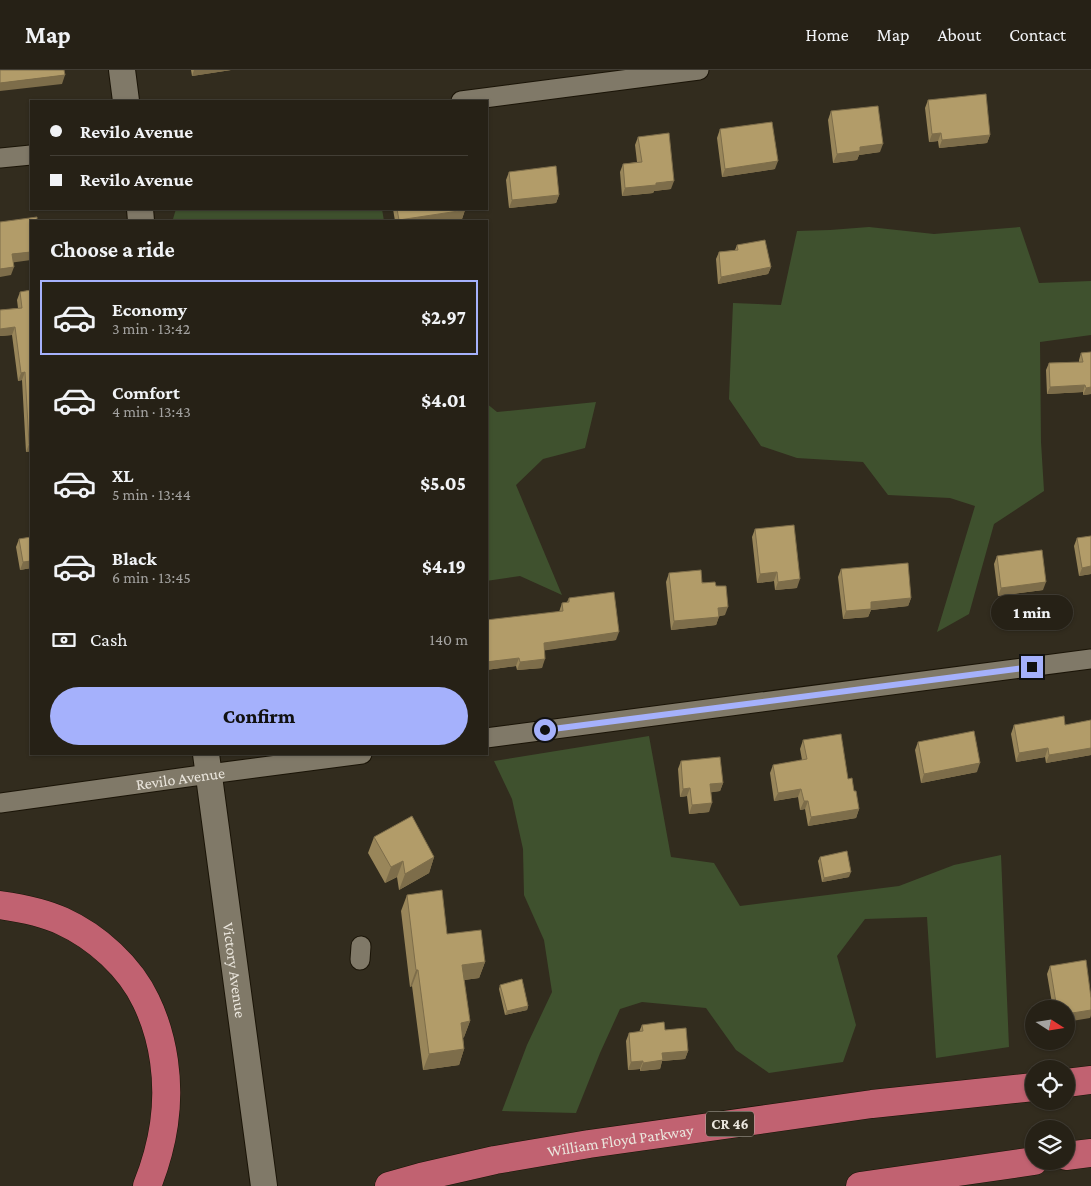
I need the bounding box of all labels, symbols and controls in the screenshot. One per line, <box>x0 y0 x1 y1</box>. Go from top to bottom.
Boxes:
text: Map <box>25 21 71 48</box>
text: Home <box>806 25 849 45</box>
text: Map <box>877 25 909 45</box>
text: About <box>937 25 981 45</box>
text: Contact <box>1009 25 1066 45</box>
text: Revilo Avenue <box>80 121 193 142</box>
text: Revilo Avenue <box>80 169 193 190</box>
text: Choose a ride <box>50 237 175 262</box>
icon: car <box>52 295 97 340</box>
text: Economy <box>112 299 187 320</box>
text: $2.97 <box>421 307 466 328</box>
text: 3 min · 13:42 <box>112 320 190 337</box>
icon: car <box>52 378 97 423</box>
text: Comfort <box>112 382 180 403</box>
text: $4.01 <box>421 390 466 411</box>
text: 4 min · 13:43 <box>112 403 191 420</box>
icon: car <box>52 461 97 506</box>
text: XL <box>112 465 134 486</box>
text: $5.05 <box>420 473 466 494</box>
text: 5 min · 13:44 <box>112 486 191 503</box>
icon: car <box>52 544 97 589</box>
text: Black <box>112 548 157 569</box>
text: $4.19 <box>422 556 466 577</box>
text: 6 min · 13:45 <box>112 569 191 586</box>
callout: 1 min <box>991 594 1073 630</box>
text: 1 min <box>1013 604 1051 621</box>
icon: cash <box>50 626 78 654</box>
text: Cash <box>90 629 128 650</box>
text: 140 m <box>430 631 468 648</box>
route end <box>1021 656 1043 678</box>
button: Confirm <box>50 687 468 745</box>
route start <box>534 719 556 741</box>
street label: Revilo Avenue <box>135 764 226 793</box>
street label: Victory Avenue <box>220 921 249 1019</box>
north arrow <box>1025 1000 1075 1050</box>
map controls <box>1025 1000 1075 1170</box>
button: locate <box>1025 1060 1075 1110</box>
road number: CR 46 <box>706 1112 754 1136</box>
button: layers <box>1025 1120 1075 1170</box>
street label: William Floyd Parkway <box>546 1121 695 1160</box>

